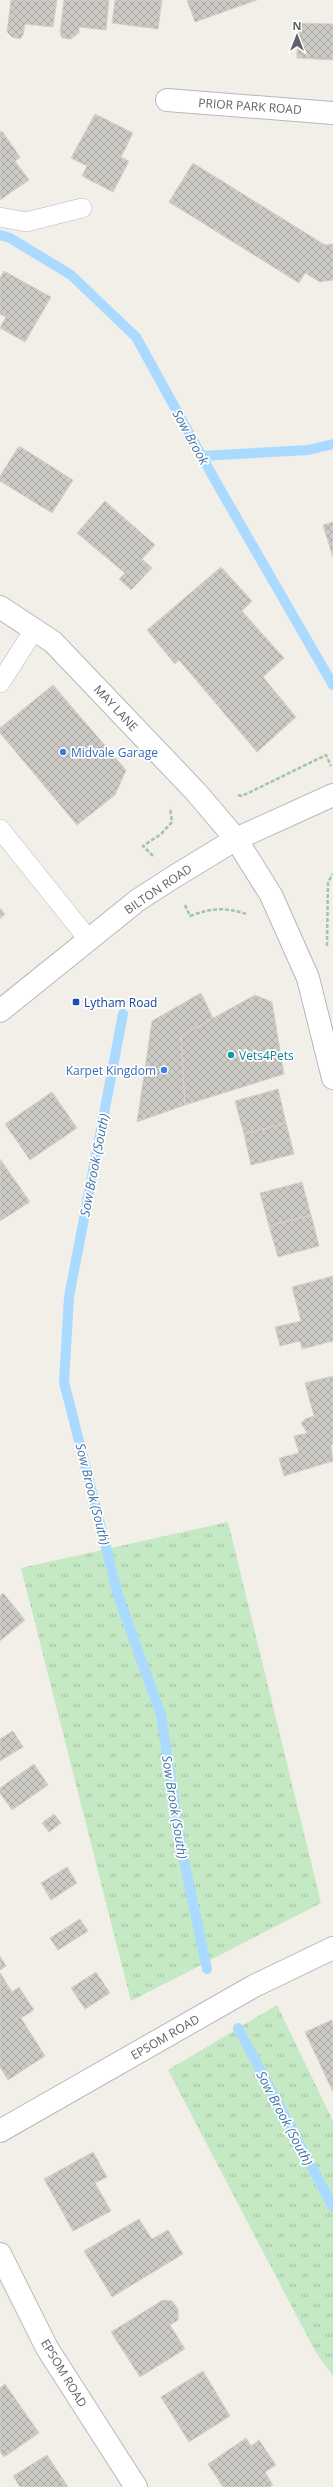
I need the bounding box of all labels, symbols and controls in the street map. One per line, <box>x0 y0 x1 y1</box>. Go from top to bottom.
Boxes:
north arrow <box>277 16 317 56</box>
text: N <box>293 18 301 33</box>
street label: PRIOR PARK ROAD <box>198 94 302 118</box>
water label: Sow Brook <box>168 406 214 468</box>
street label: MAY LANE <box>90 681 142 735</box>
place label: Midvale Garage <box>71 744 158 761</box>
marker: Midvale Garage <box>58 747 68 757</box>
street label: BILTON ROAD <box>121 860 195 918</box>
place label: Lytham Road <box>84 994 157 1011</box>
marker: Lytham Road <box>71 997 81 1007</box>
place label: Vets4Pets <box>239 1047 294 1064</box>
marker: Vets4Pets <box>226 1050 236 1060</box>
place label: Karpet Kingdom <box>66 1062 156 1079</box>
marker: Karpet Kingdom <box>159 1065 169 1075</box>
water label: Sow Brook (South) <box>75 1112 113 1218</box>
water label: Sow Brook (South) <box>72 1441 114 1547</box>
water label: Sow Brook (South) <box>158 1754 192 1860</box>
street label: EPSOM ROAD <box>128 2010 202 2064</box>
water label: Sow Brook (South) <box>253 2068 318 2169</box>
street label: EPSOM ROAD <box>37 2336 91 2410</box>

